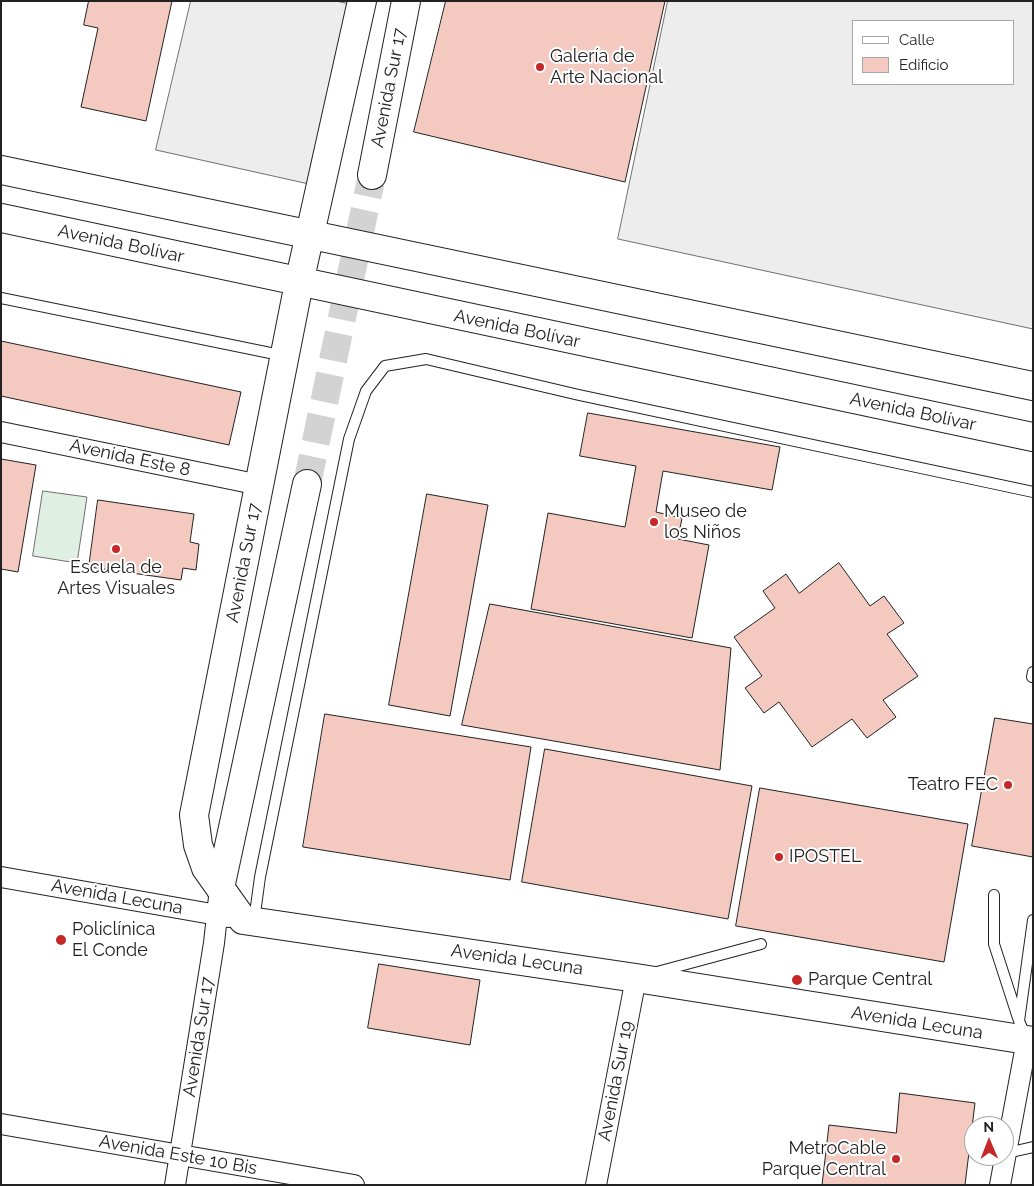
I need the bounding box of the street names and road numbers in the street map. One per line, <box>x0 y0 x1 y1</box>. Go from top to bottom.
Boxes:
street label: Avenida Sur 17 <box>367 26 411 150</box>
street label: Avenida Bolívar <box>56 220 186 268</box>
street label: Avenida Bolívar <box>452 305 582 353</box>
street label: Avenida Bolívar <box>848 388 978 436</box>
street label: Avenida Este 8 <box>68 435 192 481</box>
street label: Avenida Sur 17 <box>222 501 266 625</box>
street label: Avenida Lecuna <box>50 875 184 919</box>
street label: Avenida Lecuna <box>450 940 584 980</box>
street label: Avenida Sur 17 <box>179 975 219 1099</box>
street label: Avenida Lecuna <box>850 1002 984 1044</box>
street label: Avenida Sur 19 <box>594 1019 638 1143</box>
street label: Avenida Este 10 Bis <box>97 1130 259 1180</box>

